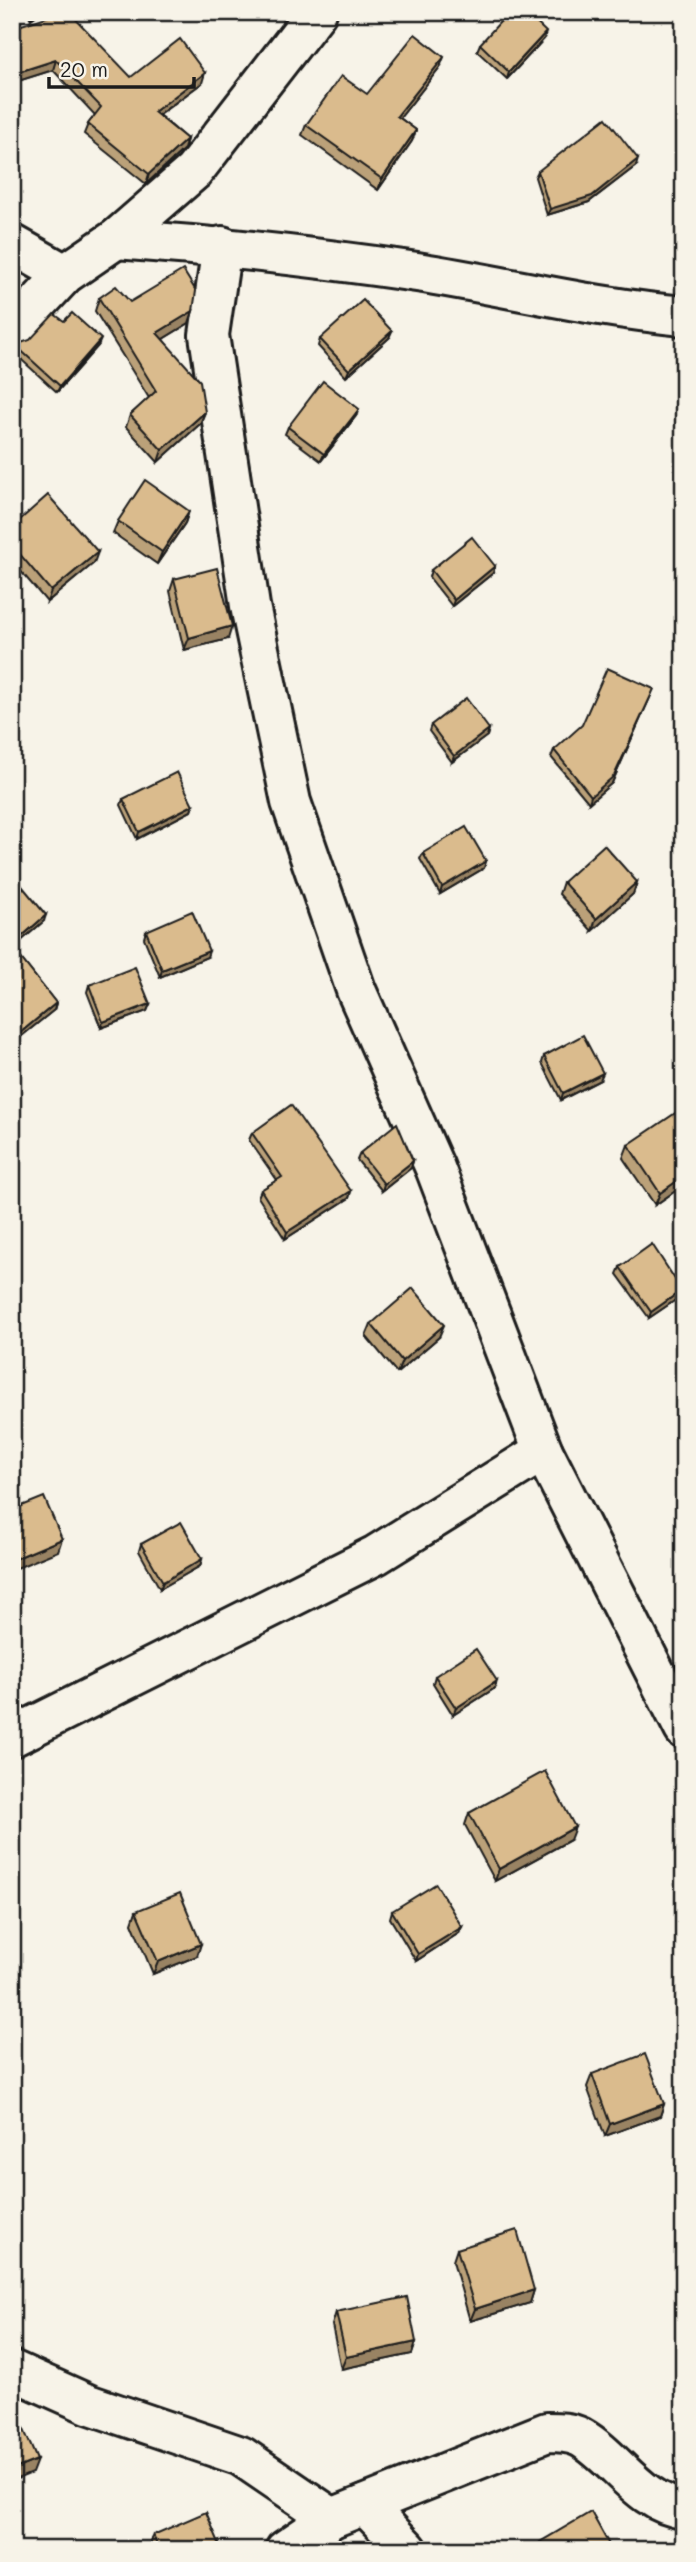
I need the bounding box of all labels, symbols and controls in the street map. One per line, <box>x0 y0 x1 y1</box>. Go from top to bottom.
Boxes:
scale bar <box>49 46 194 90</box>
text: 20 m <box>60 55 108 82</box>

